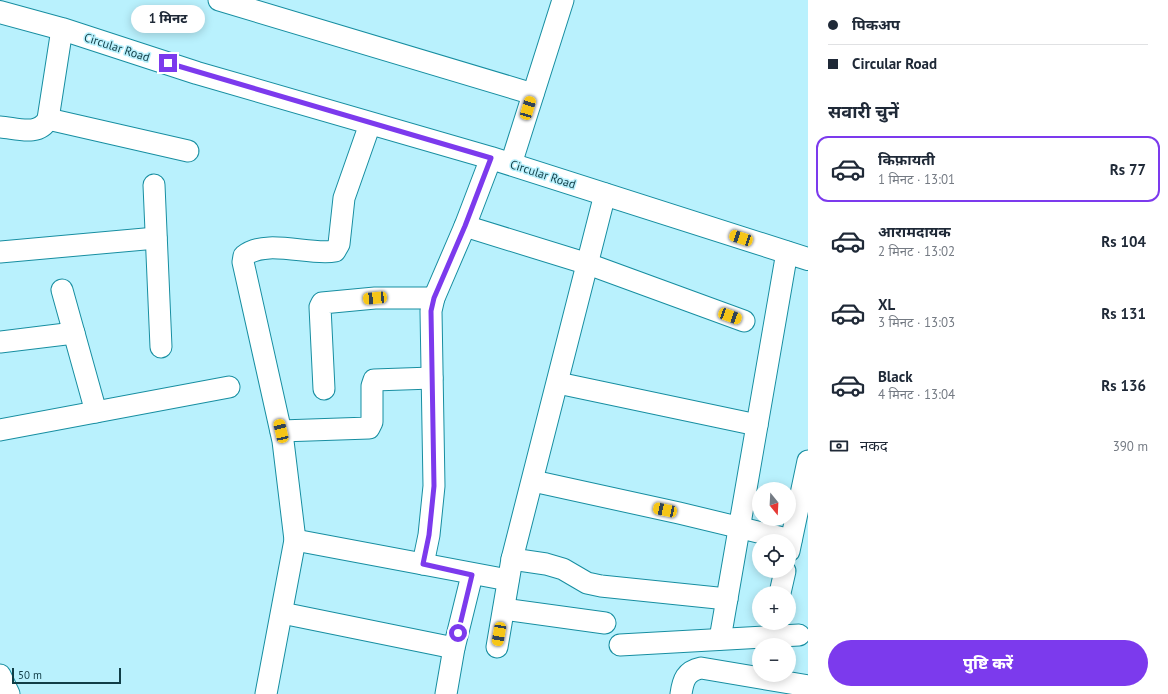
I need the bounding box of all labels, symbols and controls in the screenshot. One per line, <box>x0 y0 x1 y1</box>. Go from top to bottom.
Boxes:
callout: 1 मिनट <box>131 5 205 33</box>
text: 1 मिनट <box>149 10 187 27</box>
text: पिकअप <box>852 15 900 34</box>
street label: Circular Road <box>82 29 152 65</box>
route end <box>159 54 177 72</box>
text: Circular Road <box>852 54 937 73</box>
car <box>519 95 537 121</box>
text: सवारी चुनें <box>828 100 899 123</box>
text: किफ़ायती <box>878 150 935 169</box>
icon: car <box>830 151 866 187</box>
street label: Circular Road <box>508 156 578 192</box>
text: Rs 77 <box>1110 160 1146 179</box>
text: 1 मिनट · 13:01 <box>878 171 955 188</box>
text: आरामदायक <box>878 222 951 241</box>
icon: car <box>830 223 866 259</box>
car <box>728 229 754 247</box>
text: Rs 104 <box>1101 232 1146 251</box>
text: 2 मिनट · 13:02 <box>878 243 955 260</box>
car <box>363 291 387 305</box>
icon: car <box>830 295 866 331</box>
text: XL <box>878 295 895 314</box>
text: Rs 131 <box>1101 304 1146 323</box>
car <box>717 306 743 326</box>
text: 3 मिनट · 13:03 <box>878 314 955 331</box>
icon: car <box>830 367 866 403</box>
text: Black <box>878 367 913 386</box>
text: Rs 136 <box>1101 376 1146 395</box>
text: 4 मिनट · 13:04 <box>878 386 955 403</box>
car <box>272 418 290 444</box>
icon: cash <box>828 435 850 457</box>
text: नकद <box>860 436 888 455</box>
text: 390 m <box>1113 438 1148 455</box>
north arrow <box>752 482 796 526</box>
map controls <box>752 482 796 682</box>
car <box>652 502 678 518</box>
button: locate <box>752 534 796 578</box>
button: + <box>752 586 796 630</box>
car <box>491 621 507 647</box>
route start <box>449 624 467 642</box>
button: − <box>752 638 796 682</box>
button: पुष्टि करें <box>828 640 1148 686</box>
scale bar <box>12 666 121 685</box>
text: 50 m <box>18 668 42 682</box>

